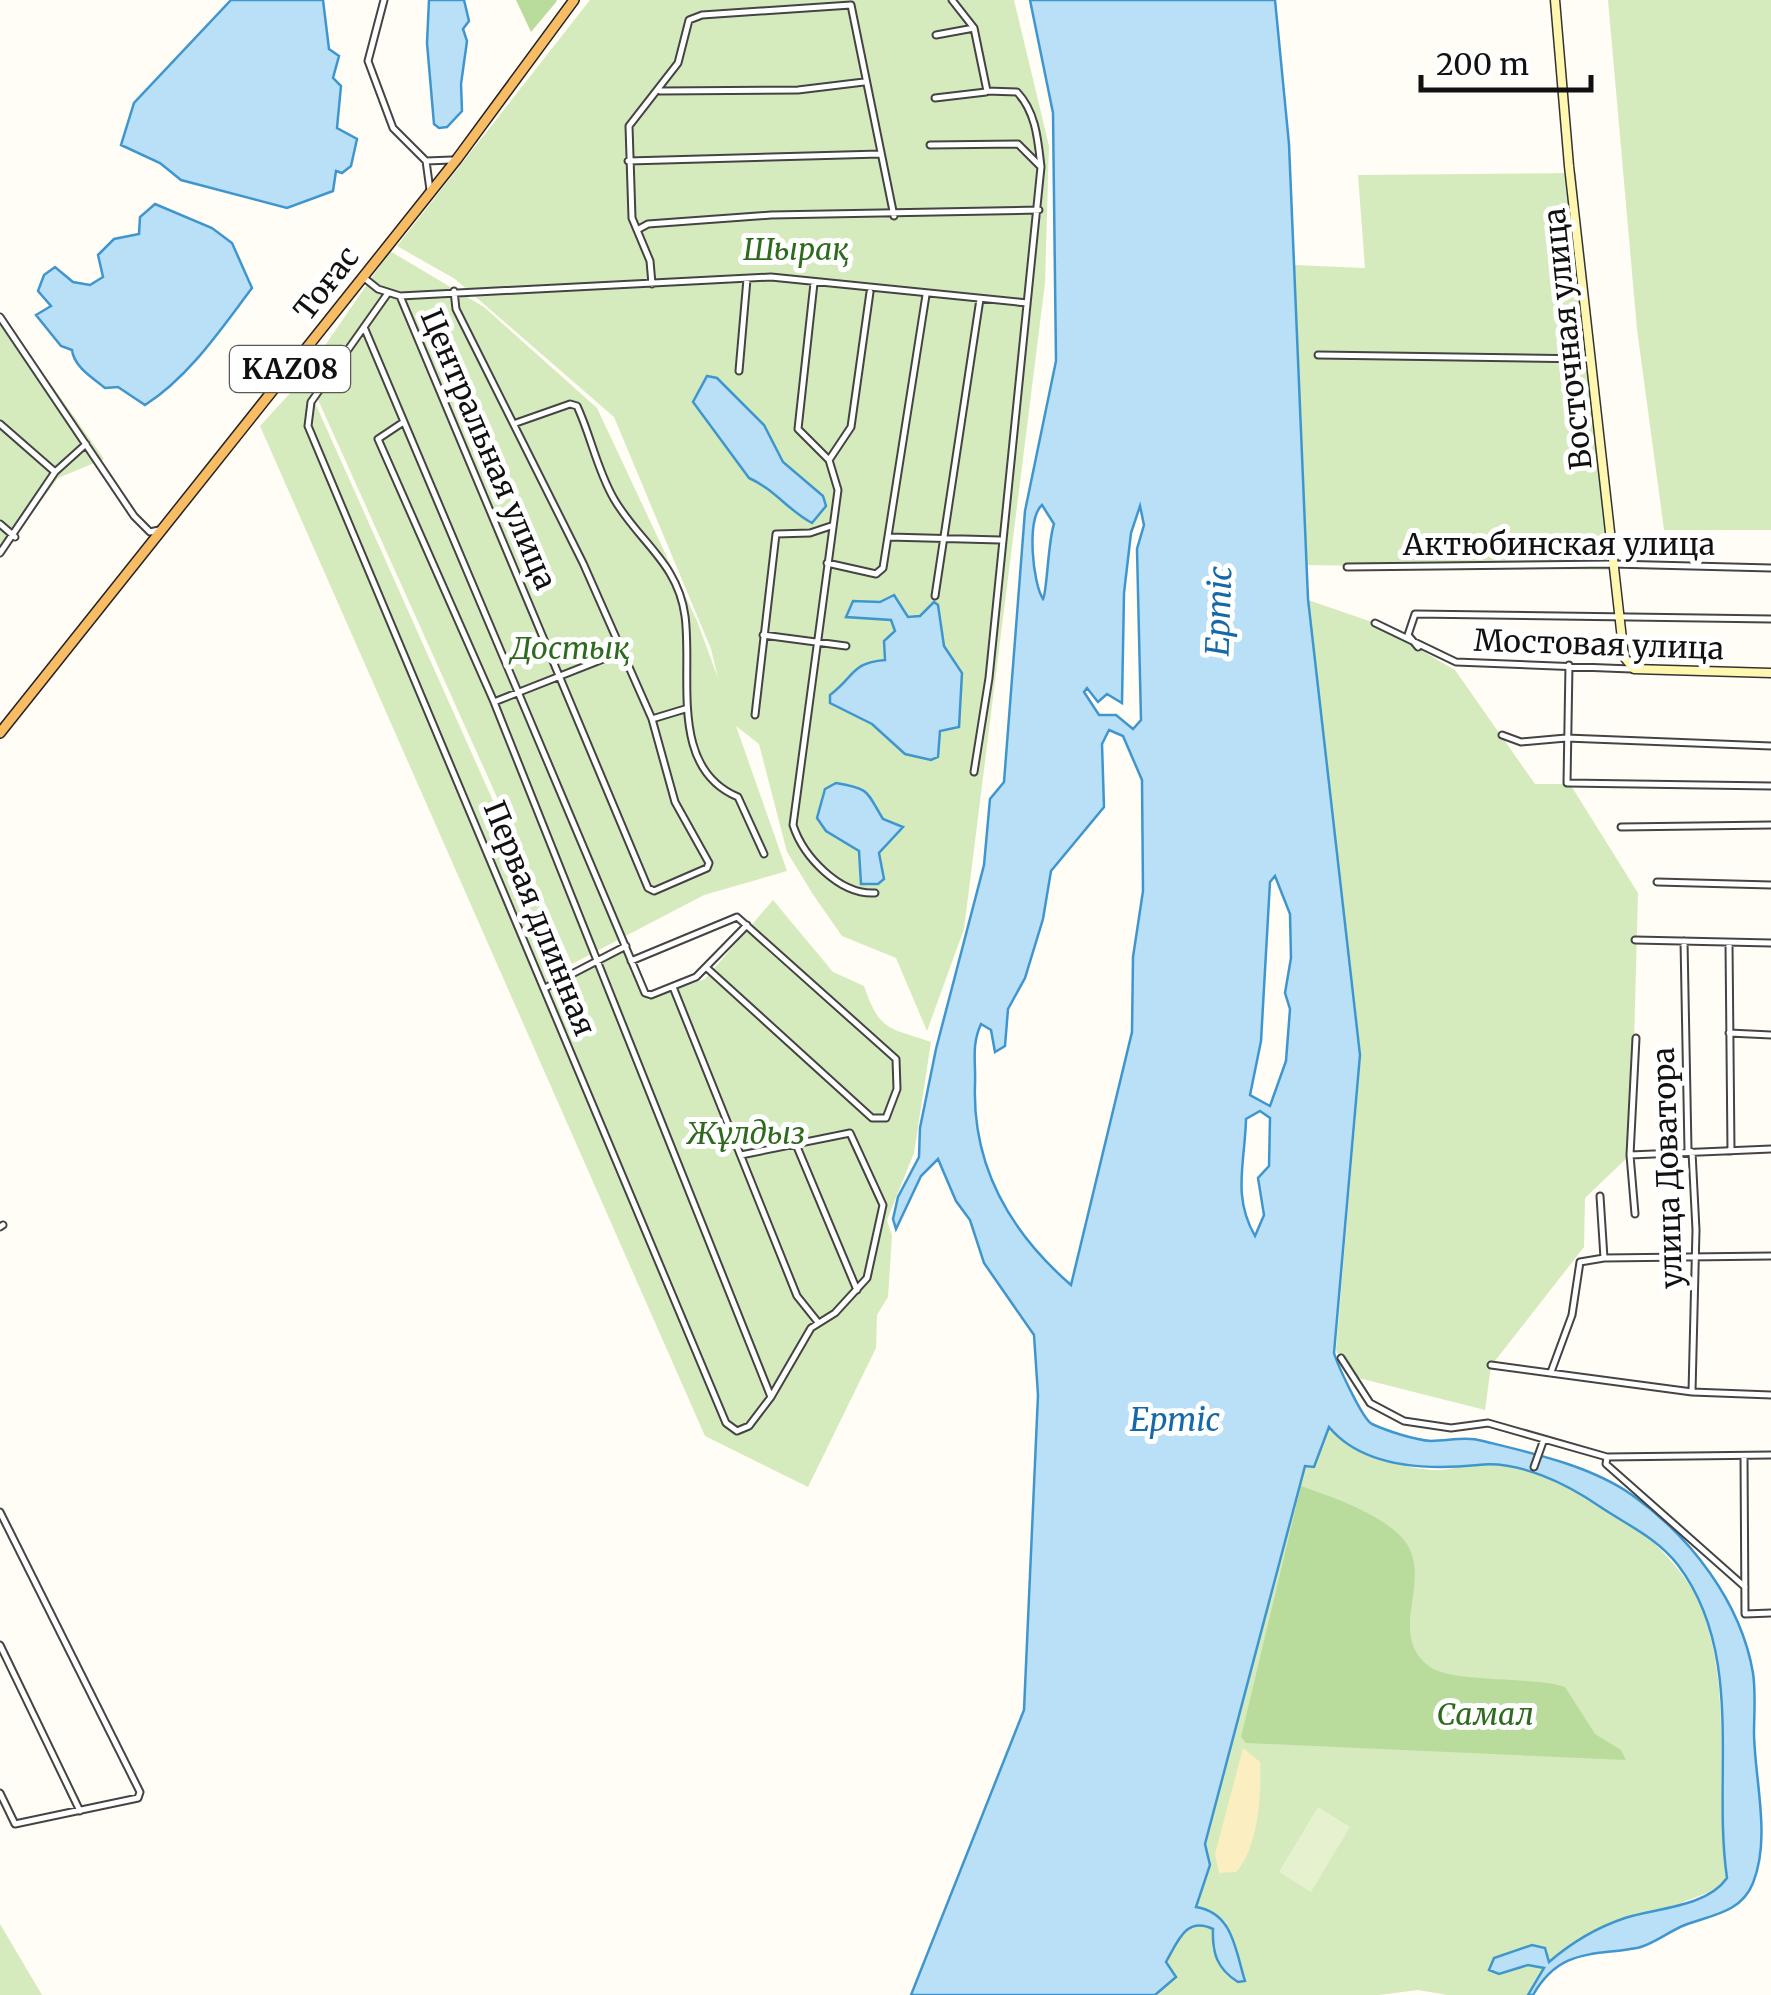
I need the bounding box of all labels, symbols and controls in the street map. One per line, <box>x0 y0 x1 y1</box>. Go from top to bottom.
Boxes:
scale bar <box>1421 30 1591 92</box>
text: 200 m <box>1436 45 1529 83</box>
street label: Восточная улица <box>1534 206 1600 472</box>
park label: Шырақ <box>743 230 849 268</box>
street label: Тоғас <box>285 238 367 328</box>
street label: Центральная улица <box>413 303 565 595</box>
road number: KAZ08 <box>230 346 350 392</box>
street label: Актюбинская улица <box>1402 525 1715 563</box>
water label: Ертіс <box>1197 565 1241 657</box>
street label: Мостовая улица <box>1473 621 1725 667</box>
park label: Достық <box>508 629 630 667</box>
street label: Первая длинная <box>476 795 604 1041</box>
street label: улица Доватора <box>1644 1047 1690 1289</box>
park label: Жұлдыз <box>686 1114 805 1152</box>
water label: Ертіс <box>1130 1400 1221 1440</box>
park label: Самал <box>1436 1695 1534 1733</box>

